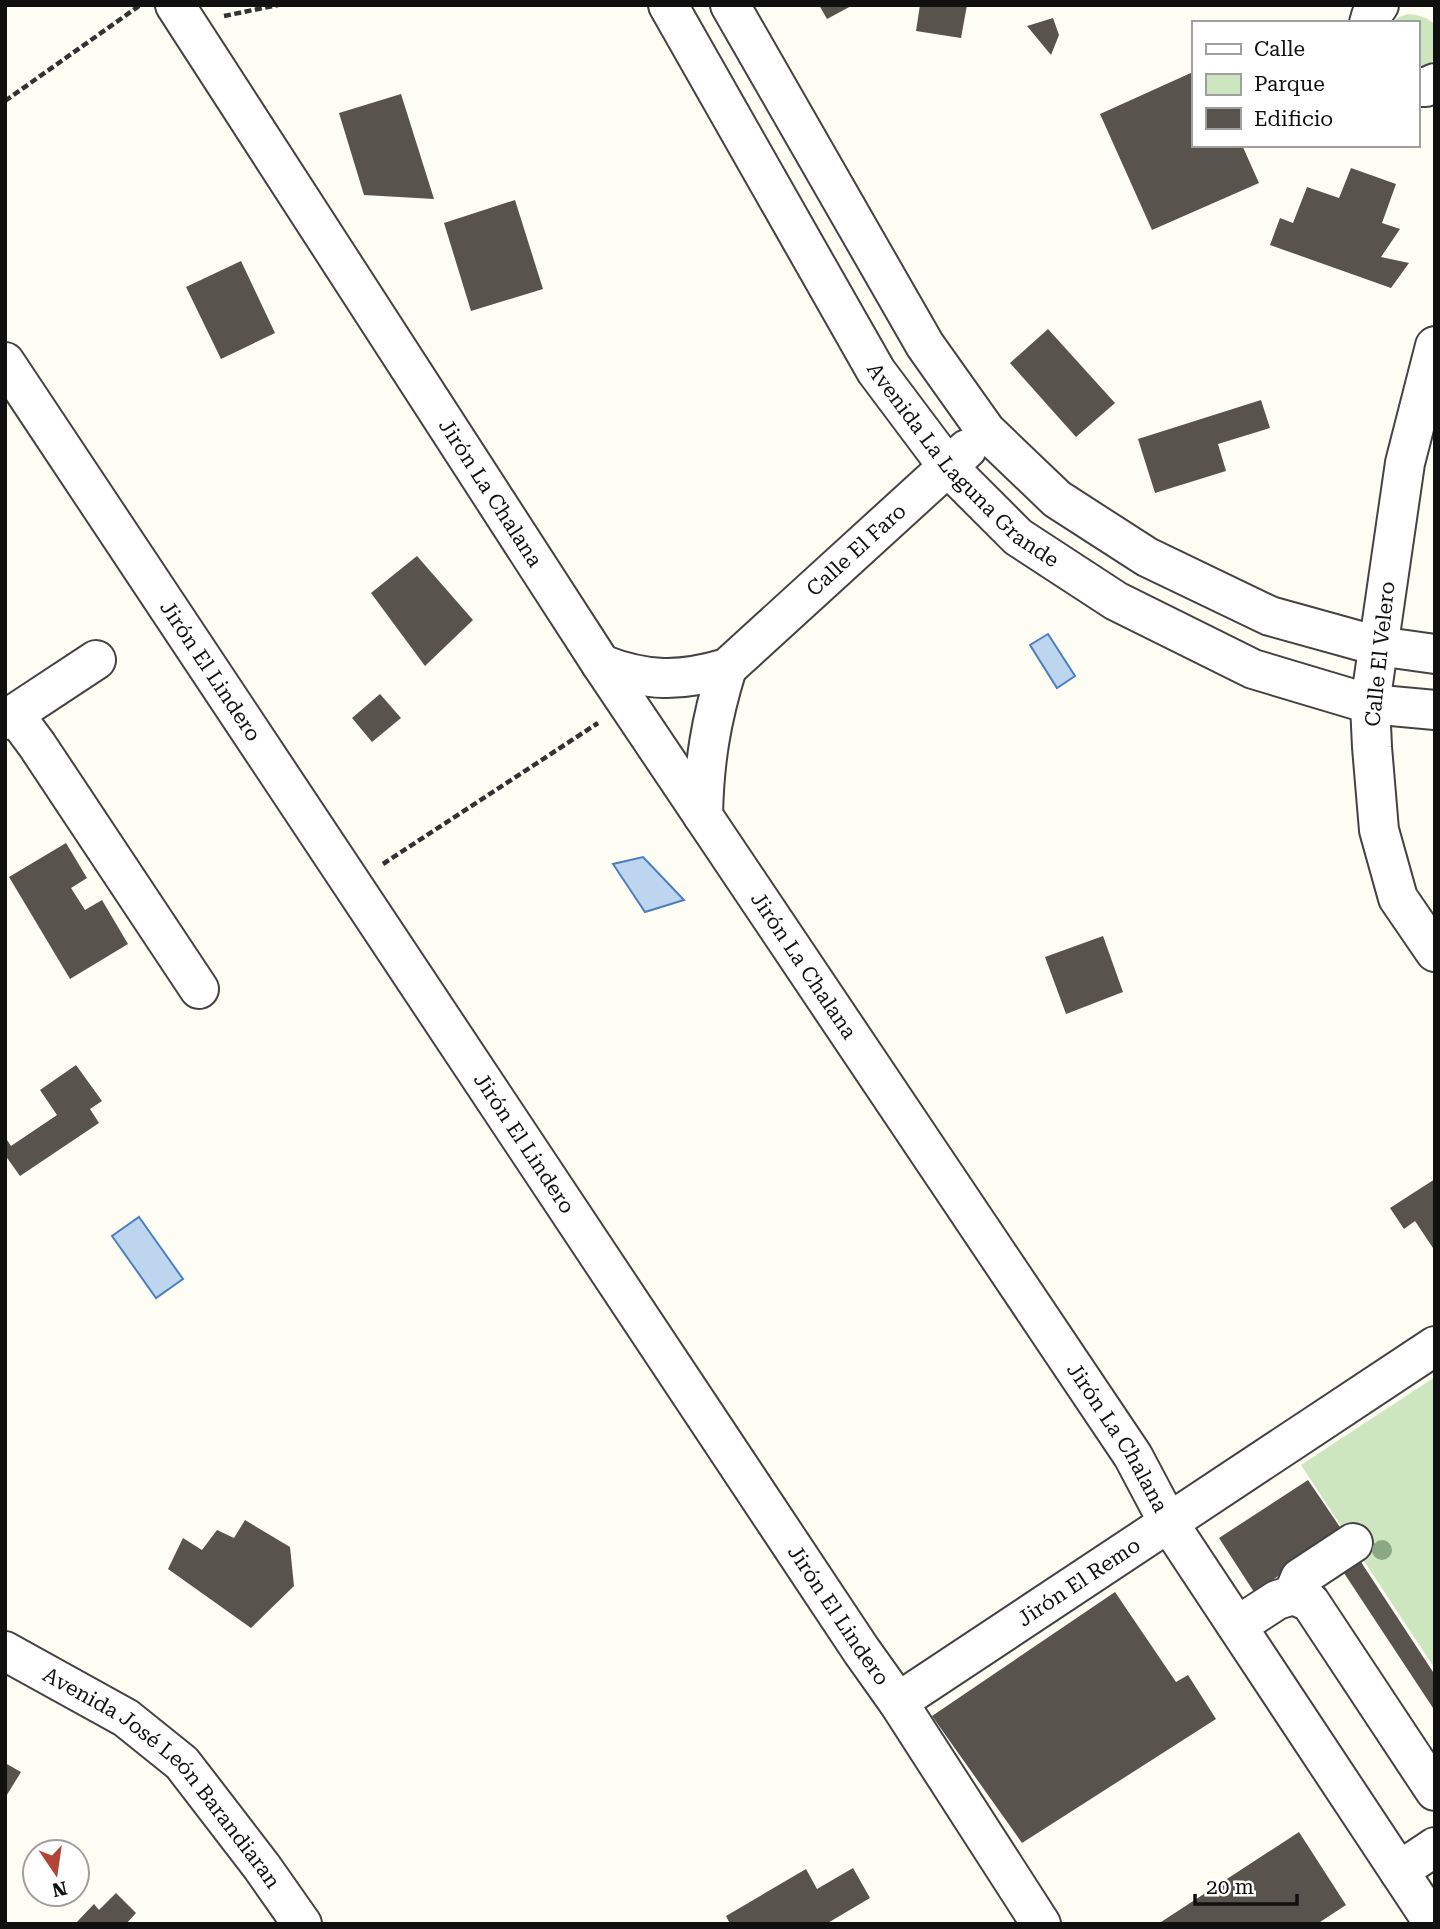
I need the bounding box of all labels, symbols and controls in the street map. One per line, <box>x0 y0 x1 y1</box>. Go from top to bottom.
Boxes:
legend <box>1192 21 1419 147</box>
text: Calle <box>1254 37 1305 61</box>
text: Parque <box>1254 72 1325 96</box>
text: Edificio <box>1254 107 1333 131</box>
street label: Avenida La Laguna Grande <box>862 359 1063 572</box>
street label: Jirón La Chalana <box>434 414 547 572</box>
street label: Calle El Faro <box>802 499 911 601</box>
street label: Calle El Velero <box>1360 580 1400 728</box>
street label: Jirón El Lindero <box>155 596 266 746</box>
street label: Jirón La Chalana <box>746 888 862 1044</box>
street label: Jirón El Lindero <box>469 1068 579 1218</box>
street label: Jirón La Chalana <box>1062 1358 1173 1517</box>
street label: Jirón El Remo <box>1013 1533 1145 1631</box>
street label: Jirón El Lindero <box>783 1541 894 1690</box>
street label: Avenida José León Barandiaran <box>39 1663 285 1893</box>
north arrow <box>21 1838 91 1908</box>
scale bar <box>1195 1862 1296 1906</box>
text: 20 m <box>1206 1875 1254 1899</box>
text: N <box>50 1876 69 1902</box>

